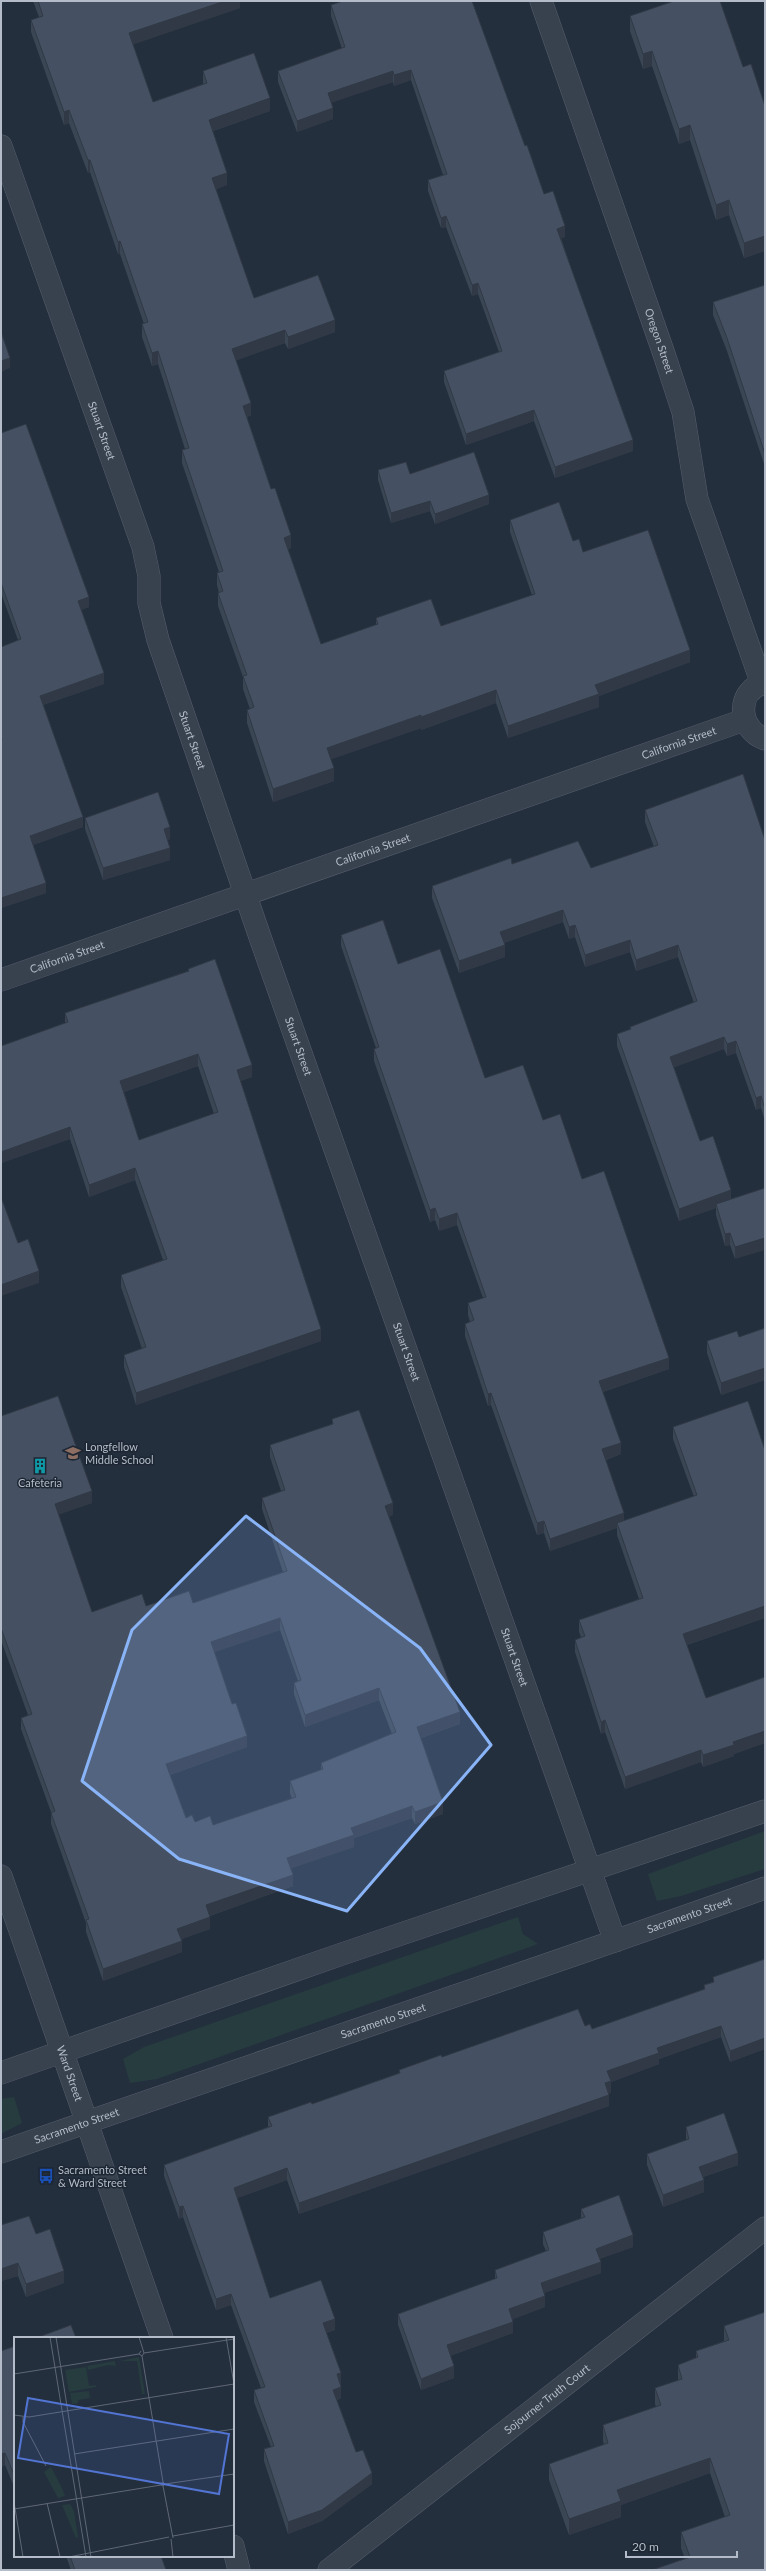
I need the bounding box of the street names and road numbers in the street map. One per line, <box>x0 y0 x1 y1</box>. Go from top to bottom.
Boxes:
street label: Oregon Street <box>643 306 677 375</box>
street label: Stuart Street <box>86 400 119 462</box>
street label: Stuart Street <box>177 709 209 771</box>
street label: California Street <box>640 723 718 761</box>
street label: California Street <box>334 830 412 868</box>
street label: California Street <box>28 937 106 975</box>
street label: Stuart Street <box>283 1015 315 1077</box>
street label: Stuart Street <box>391 1321 423 1383</box>
street label: Stuart Street <box>499 1626 531 1688</box>
street label: Sacramento Street <box>645 1893 733 1935</box>
street label: Sacramento Street <box>339 2000 427 2041</box>
street label: Ward Street <box>55 2044 86 2103</box>
street label: Sacramento Street <box>32 2105 121 2146</box>
street label: Sojourner Truth Court <box>501 2361 592 2436</box>

